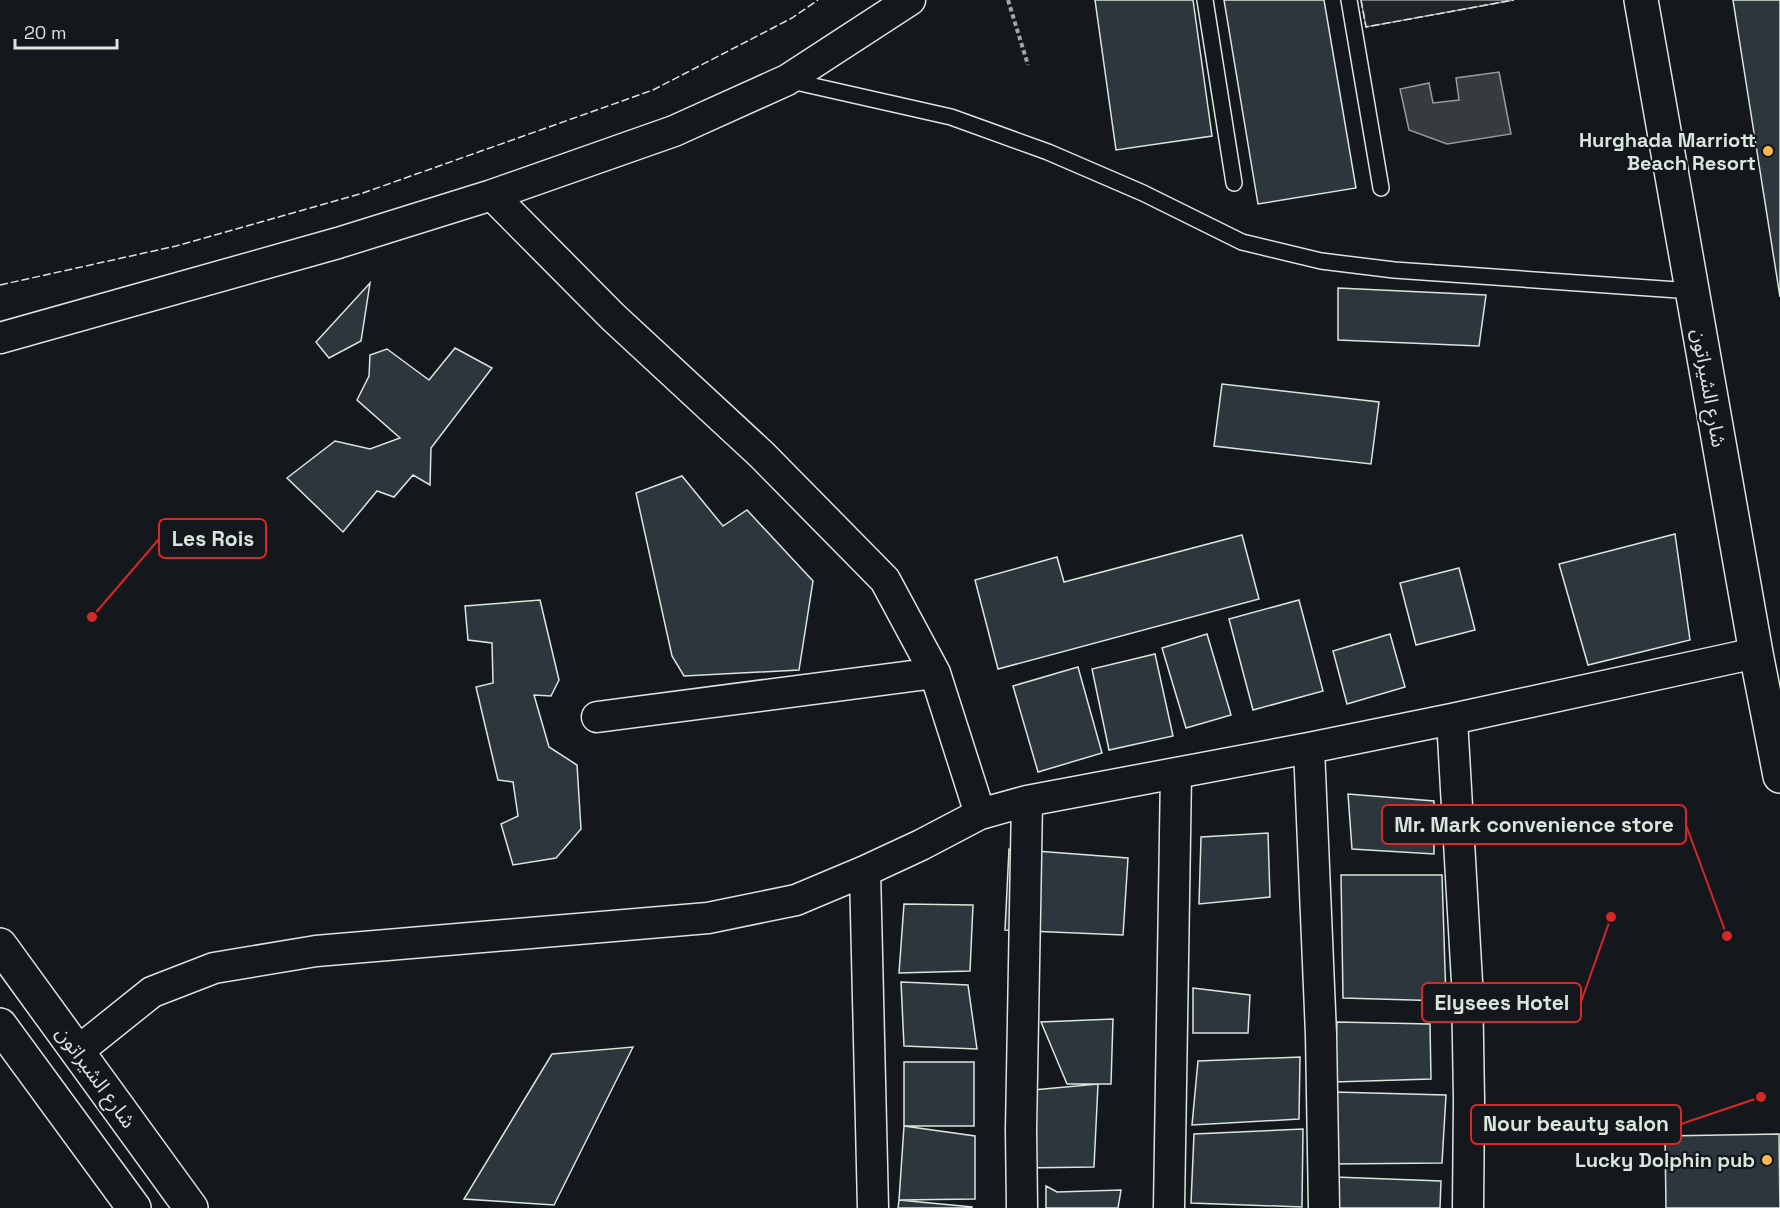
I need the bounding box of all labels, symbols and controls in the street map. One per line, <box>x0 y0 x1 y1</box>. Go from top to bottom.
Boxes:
scale bar <box>15 12 117 50</box>
text: 20 m <box>24 21 67 44</box>
place label: Hurghada Marriott Beach Resort <box>1579 127 1756 176</box>
marker: Hurghada Marriott Beach Resort <box>1761 144 1775 158</box>
street label: شارع الشيراتون <box>1684 327 1732 450</box>
callout: Les Rois <box>159 519 266 558</box>
text: Les Rois <box>172 525 254 552</box>
callout: Mr. Mark convenience store <box>1382 805 1686 844</box>
text: Mr. Mark convenience store <box>1394 811 1674 838</box>
callout: Elysees Hotel <box>1422 983 1581 1022</box>
text: Elysees Hotel <box>1435 989 1569 1016</box>
street label: شارع الشيراتون <box>49 1021 142 1134</box>
callout: Nour beauty salon <box>1471 1105 1681 1144</box>
text: Nour beauty salon <box>1483 1110 1669 1137</box>
place label: Lucky Dolphin pub <box>1575 1147 1755 1173</box>
marker: Lucky Dolphin pub <box>1760 1153 1774 1167</box>

